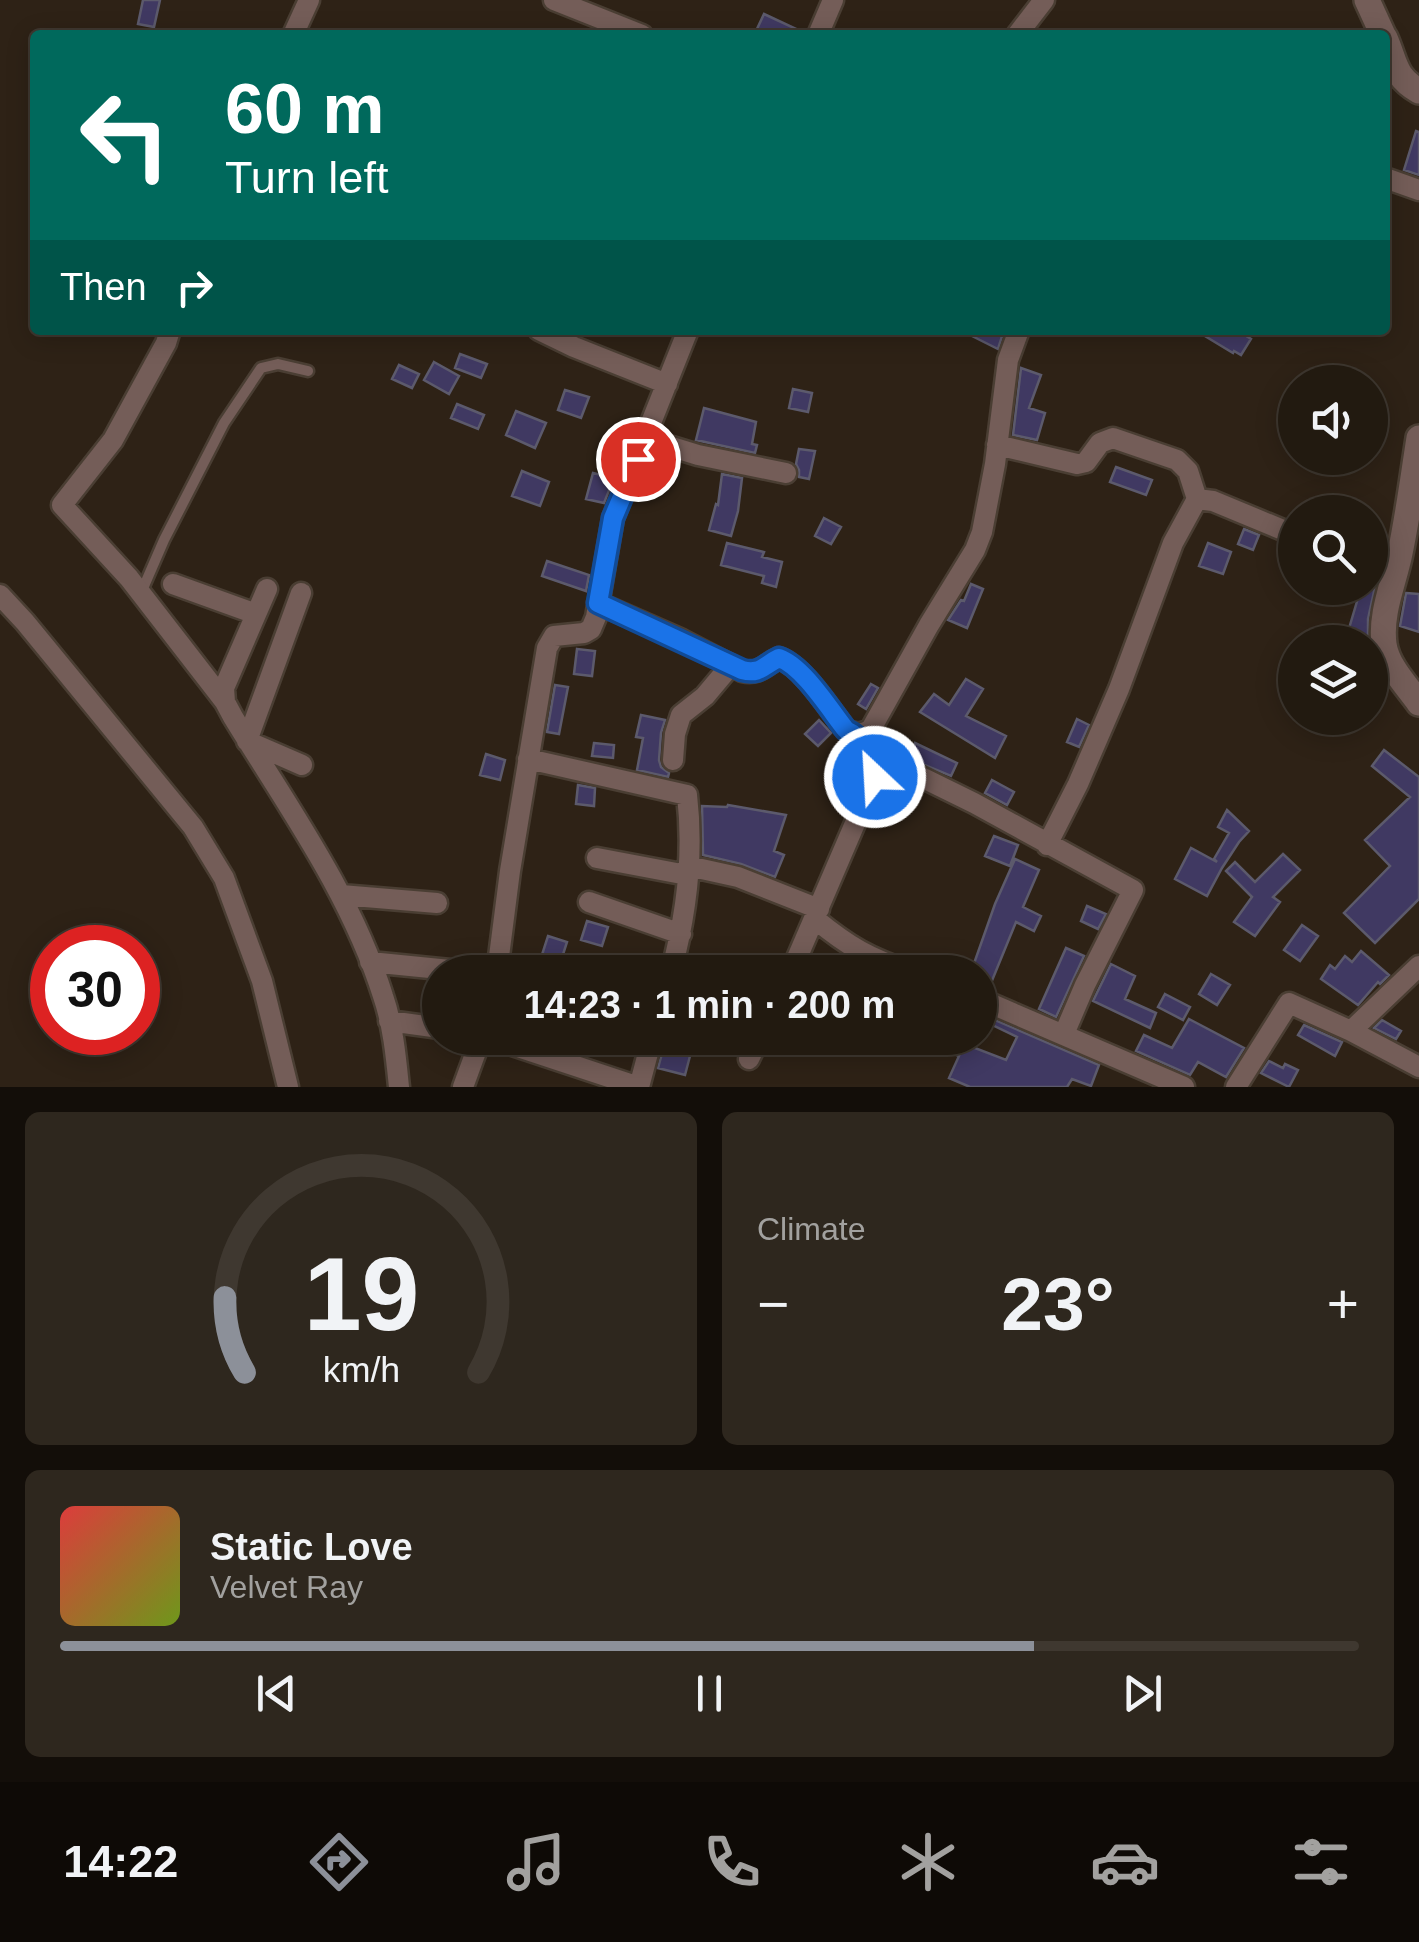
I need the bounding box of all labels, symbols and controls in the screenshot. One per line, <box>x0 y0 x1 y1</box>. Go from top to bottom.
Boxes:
icon: left <box>60 70 190 200</box>
text: 60 m <box>225 70 385 148</box>
text: Turn left <box>225 152 388 203</box>
icon: right <box>167 260 222 315</box>
text: Then <box>60 266 147 308</box>
map controls <box>1278 365 1388 735</box>
button: sound <box>1278 365 1388 475</box>
pin <box>596 417 681 502</box>
icon: arrive <box>611 432 666 487</box>
button: search <box>1278 495 1388 605</box>
button: layers <box>1278 625 1388 735</box>
position arrow <box>823 725 927 829</box>
speed limit sign: 30 <box>30 925 160 1055</box>
text: 14:23 · 1 min · 200 m <box>524 984 895 1026</box>
text: Climate <box>757 1211 865 1247</box>
text: 19 <box>303 1236 419 1352</box>
text: 23° <box>1001 1262 1115 1346</box>
text: − <box>757 1273 789 1335</box>
text: + <box>1327 1273 1359 1335</box>
text: km/h <box>322 1350 400 1390</box>
text: Static Love <box>210 1526 413 1568</box>
text: Velvet Ray <box>210 1569 363 1605</box>
icon: previous <box>249 1666 304 1721</box>
icon: pause <box>682 1666 737 1721</box>
icon: next <box>1115 1666 1170 1721</box>
icon: directions <box>304 1827 374 1897</box>
icon: music <box>501 1827 571 1897</box>
icon: phone <box>697 1827 767 1897</box>
icon: climate <box>893 1827 963 1897</box>
icon: car <box>1090 1827 1160 1897</box>
icon: filters <box>1286 1827 1356 1897</box>
text: 14:22 <box>63 1836 178 1887</box>

